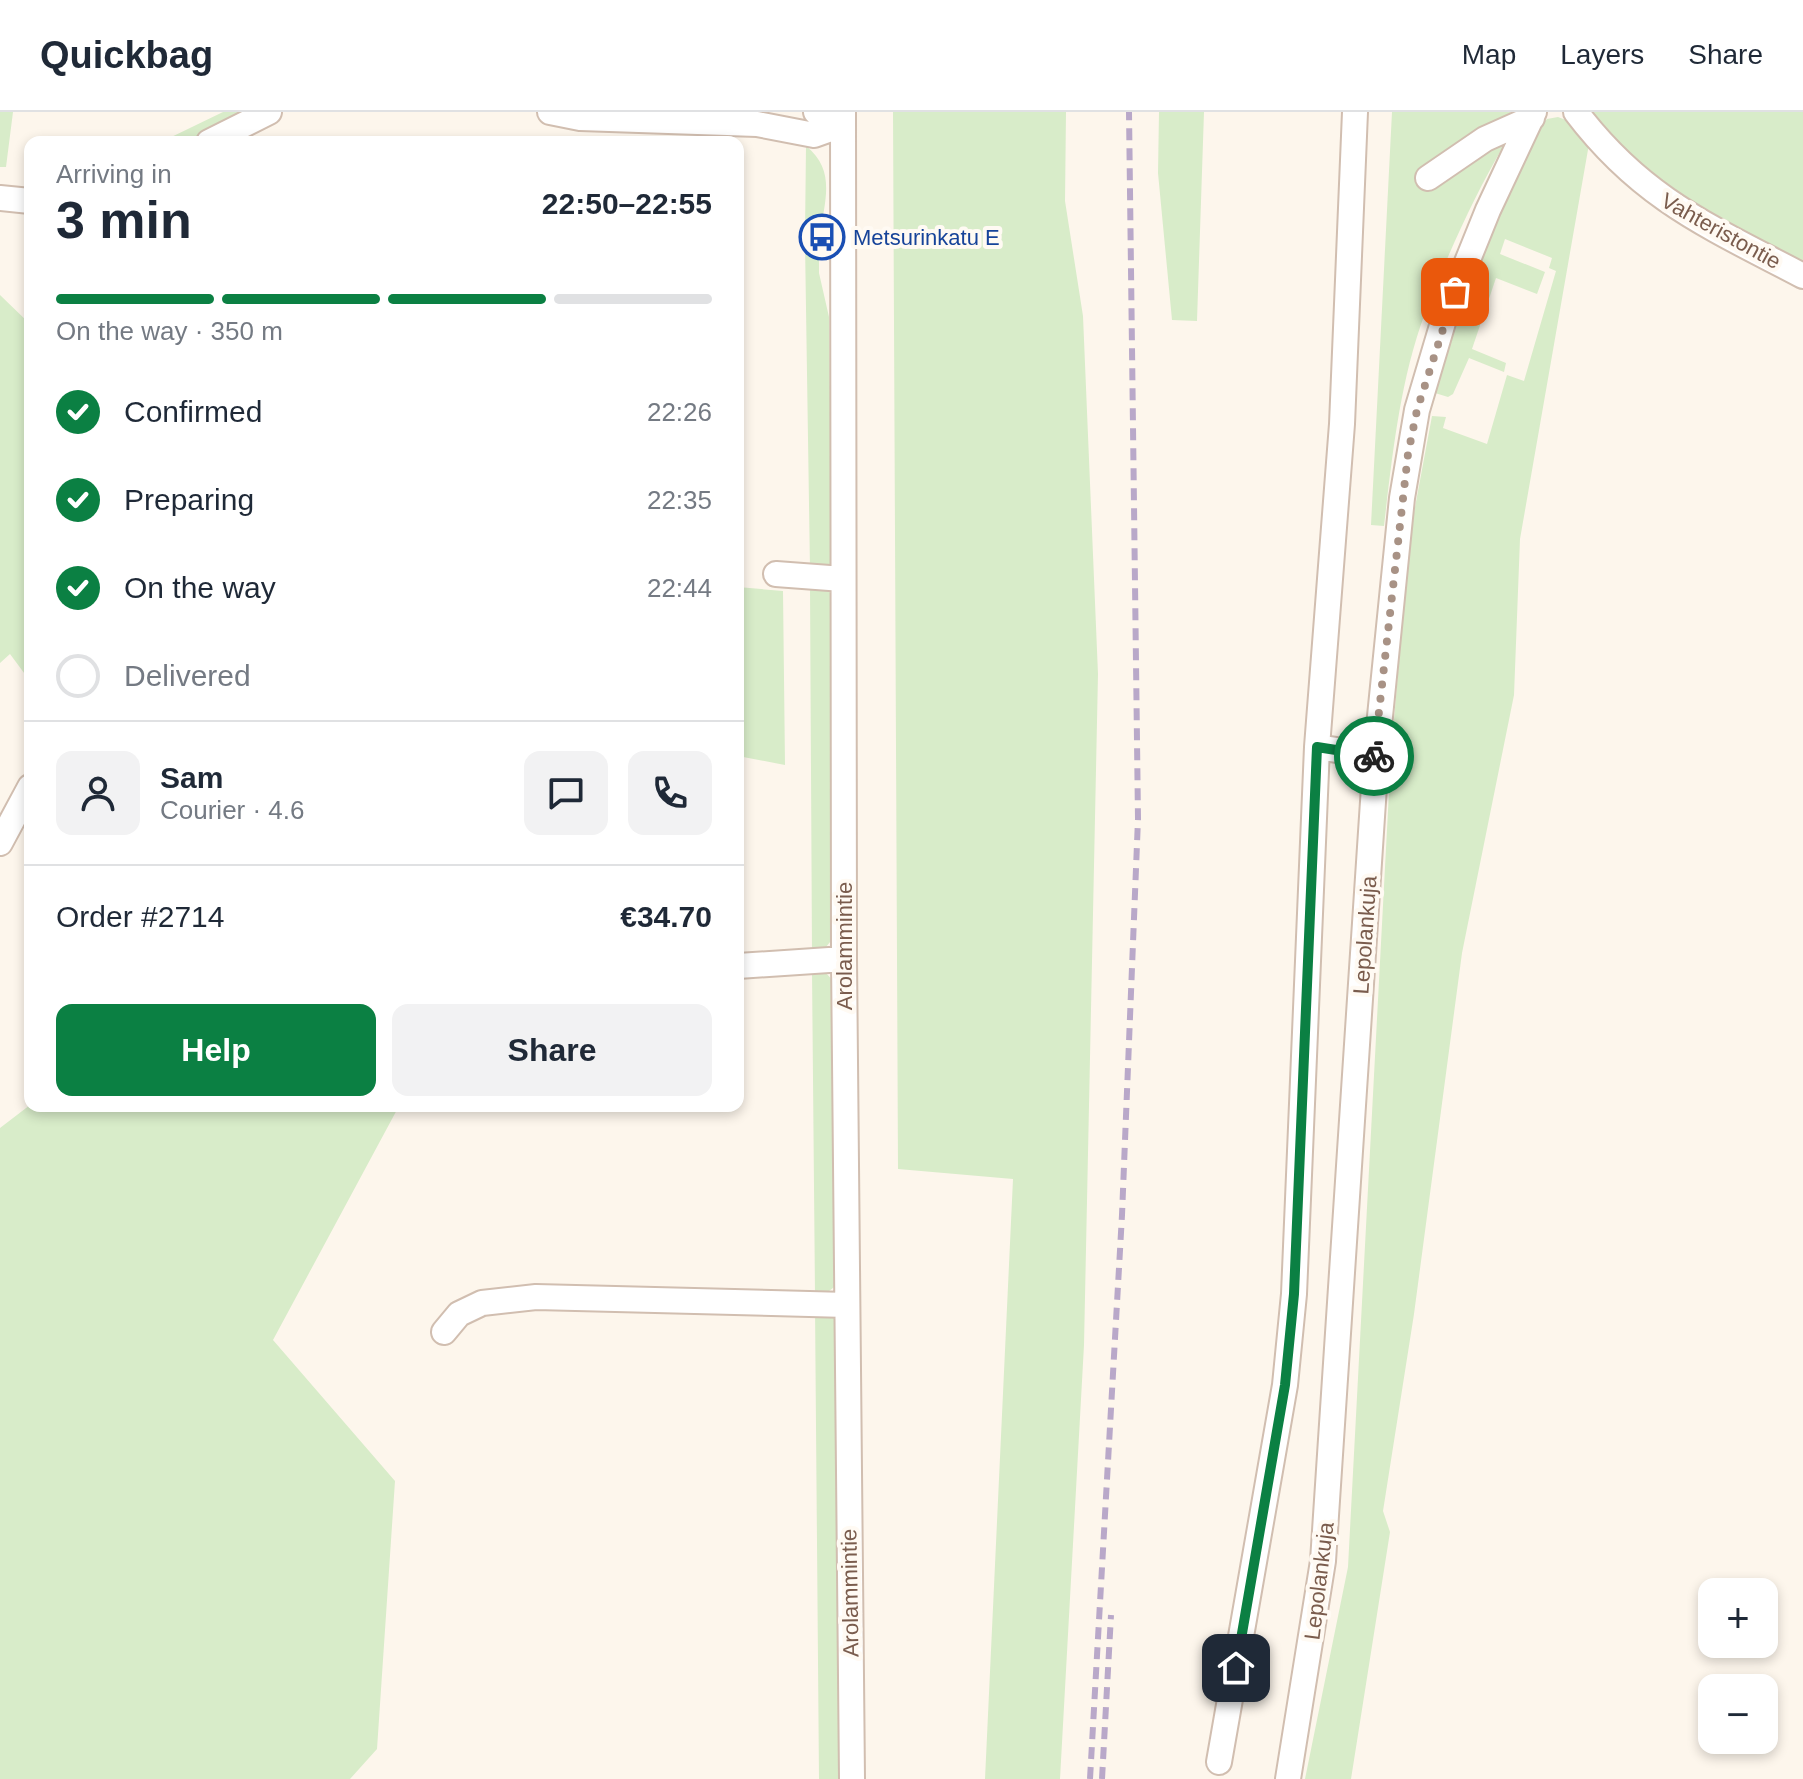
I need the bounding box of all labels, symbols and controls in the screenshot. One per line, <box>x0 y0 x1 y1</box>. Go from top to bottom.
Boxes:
text: Quickbag <box>40 34 213 76</box>
text: Map <box>1462 39 1516 70</box>
text: Layers <box>1560 39 1644 70</box>
text: Share <box>1688 39 1763 70</box>
text: Arriving in <box>56 159 172 189</box>
text: 22:50–22:55 <box>542 187 712 220</box>
street label: Vahteristontie <box>1657 188 1785 274</box>
text: 3 min <box>56 191 192 249</box>
bus stop icon: Metsurinkatu E <box>798 213 846 261</box>
place label: Metsurinkatu E <box>853 225 1000 250</box>
pin <box>1421 258 1489 326</box>
icon: bag <box>1433 270 1477 314</box>
text: On the way · 350 m <box>56 316 283 346</box>
icon: check <box>56 390 100 434</box>
text: Confirmed <box>124 395 262 428</box>
text: 22:26 <box>647 397 712 427</box>
icon: check <box>56 478 100 522</box>
text: Preparing <box>124 483 254 516</box>
text: 22:35 <box>647 485 712 515</box>
icon: check <box>56 566 100 610</box>
text: On the way <box>124 571 276 604</box>
text: 22:44 <box>647 573 712 603</box>
text: Delivered <box>124 659 251 692</box>
courier <box>1334 716 1414 796</box>
icon: bike <box>1352 734 1396 778</box>
button: person <box>56 751 140 835</box>
button: chat <box>524 751 608 835</box>
button: phone <box>628 751 712 835</box>
text: Sam <box>160 761 223 794</box>
text: Courier · 4.6 <box>160 795 305 825</box>
street label: Lepolankuja <box>1348 874 1382 995</box>
street label: Arolammintie <box>832 882 857 1010</box>
text: Order #2714 <box>56 900 224 933</box>
text: €34.70 <box>620 900 712 933</box>
button: Help <box>56 1004 376 1096</box>
button: Share <box>392 1004 712 1096</box>
street label: Lepolankuja <box>1299 1520 1339 1641</box>
street label: Arolammintie <box>836 1529 864 1657</box>
map controls <box>1698 1578 1778 1754</box>
button: + <box>1698 1578 1778 1658</box>
pin <box>1202 1634 1270 1702</box>
icon: home <box>1214 1646 1258 1690</box>
button: − <box>1698 1674 1778 1754</box>

